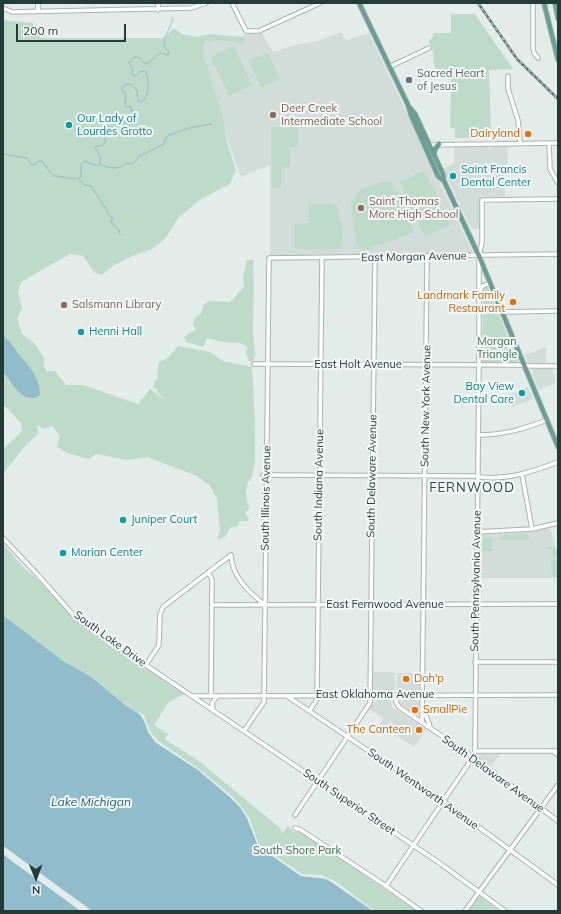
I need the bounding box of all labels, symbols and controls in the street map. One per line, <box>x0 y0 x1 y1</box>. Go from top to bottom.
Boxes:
scale bar <box>18 16 128 42</box>
text: 200 m <box>23 23 58 38</box>
place label: Sacred Heart of Jesus <box>417 67 484 93</box>
marker: Sacred Heart of Jesus <box>404 75 414 85</box>
place label: Deer Creek Intermediate School <box>281 102 382 128</box>
marker: Deer Creek Intermediate School <box>268 110 278 120</box>
place label: Our Lady of Lourdes Grotto <box>77 112 152 138</box>
marker: Our Lady of Lourdes Grotto <box>64 120 74 130</box>
place label: Dairyland <box>470 127 520 141</box>
marker: Dairyland <box>523 129 533 139</box>
place label: Saint Francis Dental Center <box>461 163 531 189</box>
marker: Saint Francis Dental Center <box>448 171 458 181</box>
place label: Saint Thomas More High School <box>369 195 458 221</box>
marker: Saint Thomas More High School <box>356 203 366 213</box>
street label: East Morgan Avenue <box>361 249 467 265</box>
place label: Landmark Family Restaurant <box>417 289 505 315</box>
marker: Landmark Family Restaurant <box>508 297 518 307</box>
place label: Salsmann Library <box>72 298 161 312</box>
marker: Salsmann Library <box>59 300 69 310</box>
place label: Henni Hall <box>89 325 142 339</box>
marker: Henni Hall <box>76 327 86 337</box>
park label: Morgan Triangle <box>477 335 517 361</box>
street label: South New York Avenue <box>418 345 434 467</box>
street label: East Holt Avenue <box>314 358 402 372</box>
place label: Bay View Dental Care <box>454 380 514 406</box>
marker: Bay View Dental Care <box>517 388 527 398</box>
street label: South Delaware Avenue <box>364 414 380 538</box>
street label: South Indiana Avenue <box>311 429 327 541</box>
street label: South Illinois Avenue <box>258 445 274 551</box>
district label: FERNWOOD <box>429 480 515 496</box>
street label: South Pennsylvania Avenue <box>468 510 484 652</box>
place label: Juniper Court <box>131 513 197 527</box>
marker: Juniper Court <box>118 515 128 525</box>
place label: Marian Center <box>71 546 143 560</box>
marker: Marian Center <box>58 548 68 558</box>
street label: East Fernwood Avenue <box>326 598 444 612</box>
street label: South Lake Drive <box>71 608 149 670</box>
place label: Doh'p <box>414 672 444 686</box>
marker: Doh'p <box>401 674 411 684</box>
street label: East Oklahoma Avenue <box>316 688 434 702</box>
place label: SmallPie <box>423 703 467 717</box>
marker: SmallPie <box>410 705 420 715</box>
place label: The Canteen <box>346 723 411 737</box>
marker: The Canteen <box>414 725 424 735</box>
street label: South Delaware Avenue <box>439 732 547 816</box>
street label: South Wentworth Avenue <box>365 746 481 832</box>
street label: South Superior Street <box>300 766 398 838</box>
water label: Lake Michigan <box>51 795 131 809</box>
park label: South Shore Park <box>253 844 341 858</box>
north arrow <box>16 858 56 898</box>
text: N <box>32 883 40 897</box>

